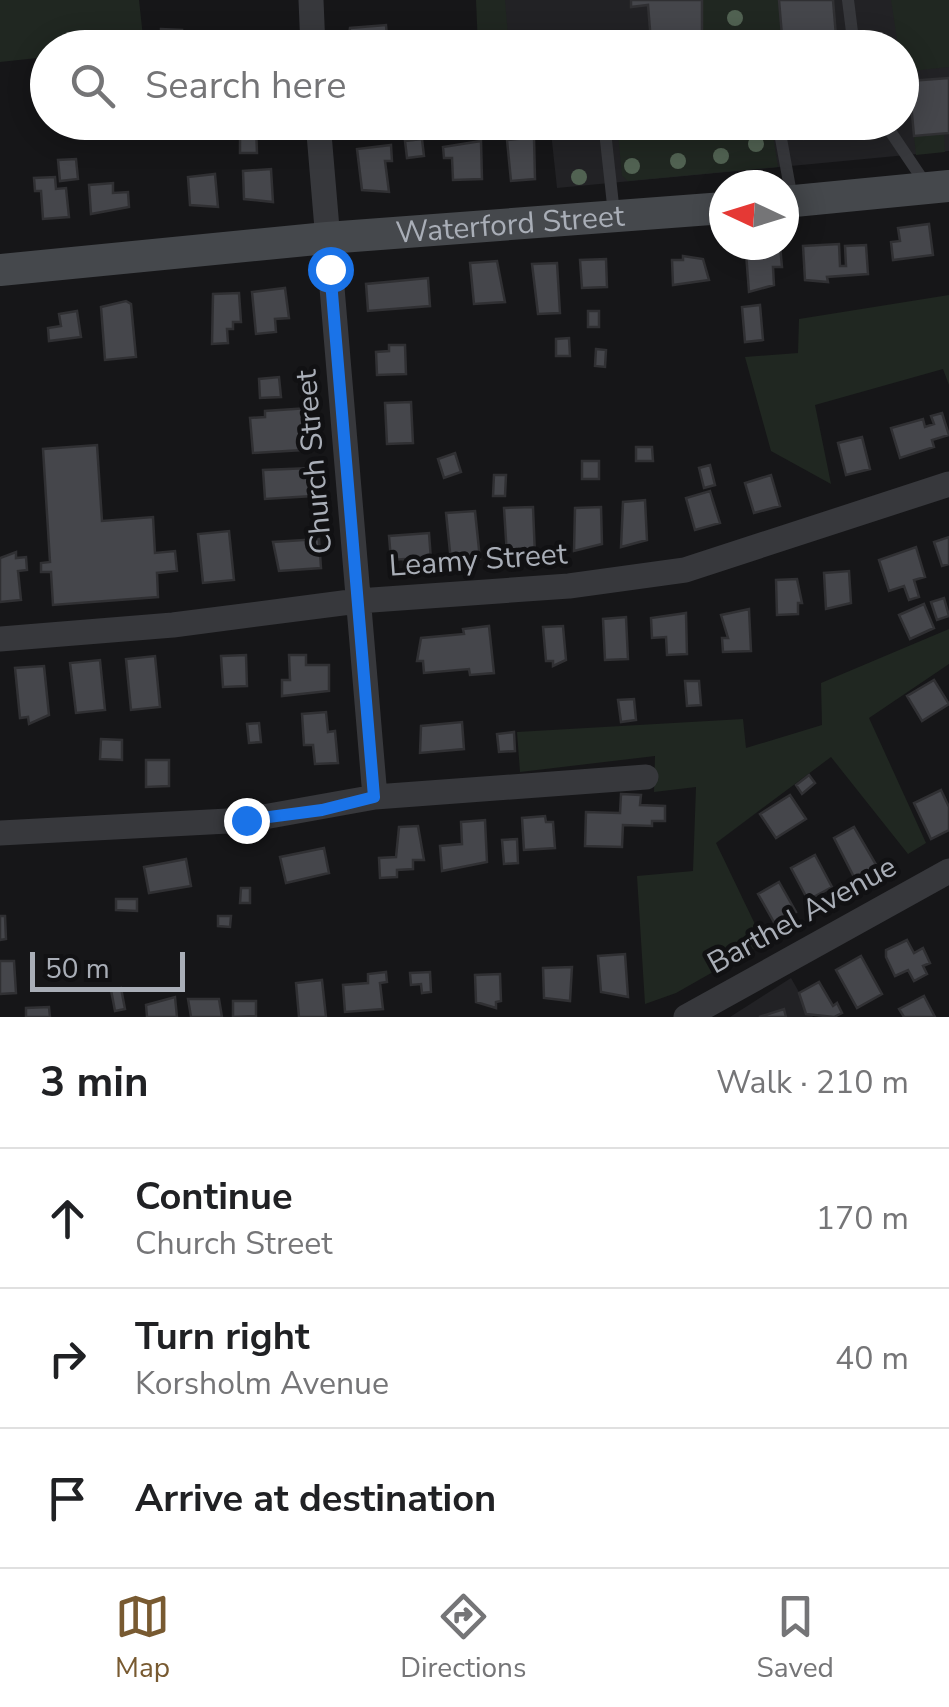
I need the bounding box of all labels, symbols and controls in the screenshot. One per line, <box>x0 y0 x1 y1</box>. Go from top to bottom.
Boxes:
search box <box>30 30 919 140</box>
icon: search <box>65 58 120 113</box>
text: Search here <box>145 60 346 111</box>
north arrow <box>709 170 799 260</box>
street label: Waterford Street <box>394 195 626 253</box>
route start <box>308 247 354 293</box>
street label: Church Street <box>285 368 342 556</box>
street label: Leamy Street <box>388 533 569 587</box>
route end <box>224 798 270 844</box>
street label: Barthel Avenue <box>700 846 904 984</box>
scale bar <box>30 947 185 991</box>
text: 50 m <box>45 950 110 988</box>
text: 3 min <box>40 1054 149 1111</box>
text: Walk · 210 m <box>716 1061 909 1104</box>
text: Continue <box>135 1171 293 1222</box>
icon: ahead <box>40 1191 95 1246</box>
text: 170 m <box>816 1197 909 1240</box>
text: Church Street <box>135 1222 332 1265</box>
text: Turn right <box>135 1311 310 1362</box>
icon: right <box>40 1331 95 1386</box>
text: 40 m <box>835 1337 909 1380</box>
text: Korsholm Avenue <box>135 1362 389 1405</box>
icon: arrive <box>40 1471 95 1526</box>
text: Arrive at destination <box>135 1473 496 1524</box>
tab: Map <box>115 1589 170 1687</box>
tab: Directions <box>400 1589 526 1687</box>
tab: Saved <box>757 1589 834 1687</box>

